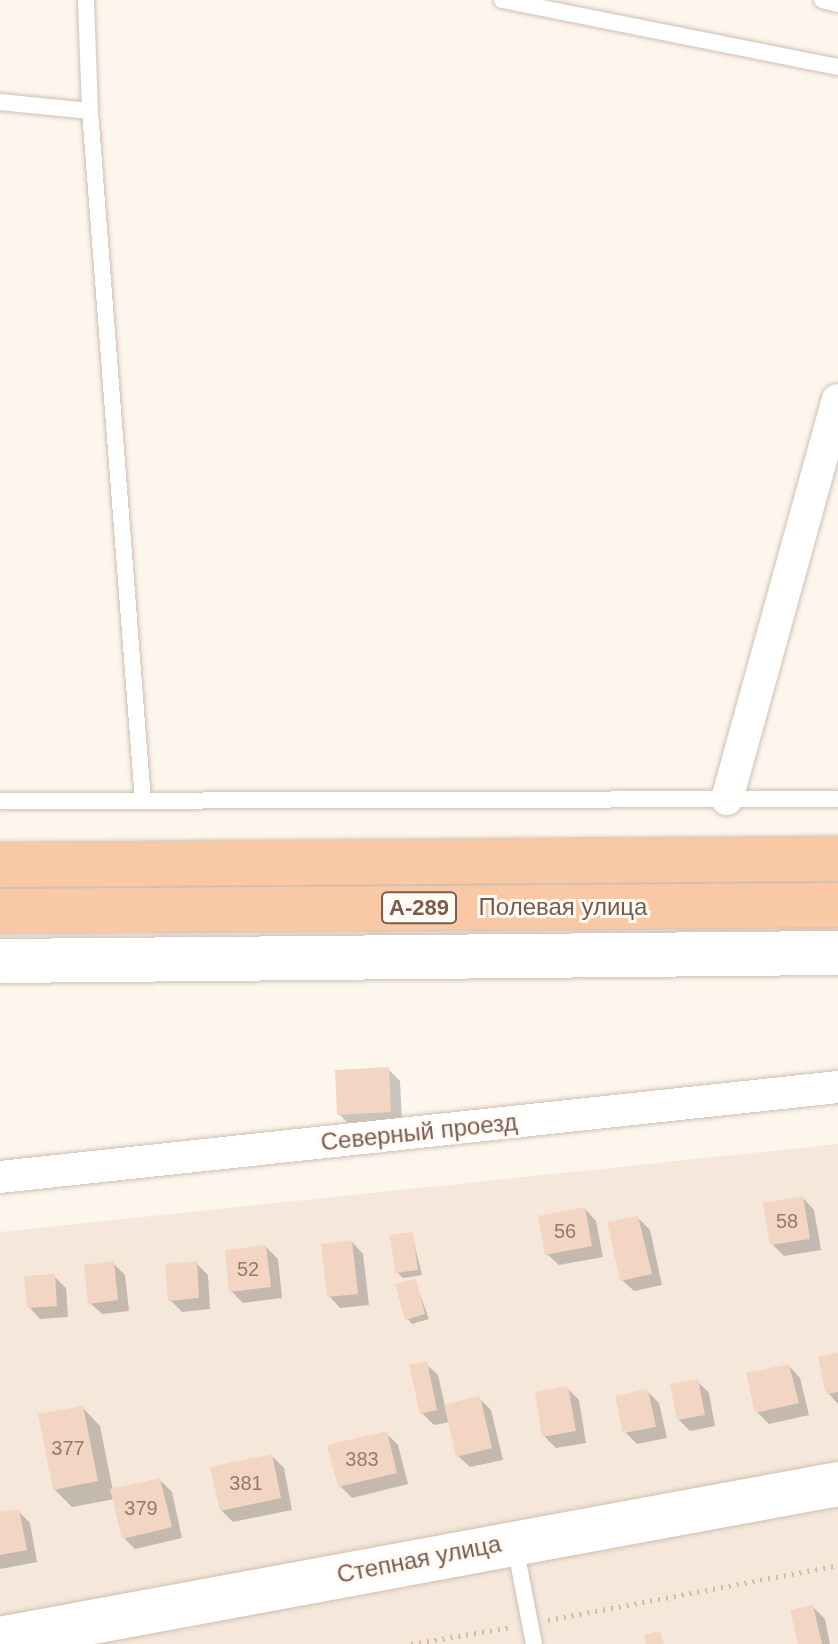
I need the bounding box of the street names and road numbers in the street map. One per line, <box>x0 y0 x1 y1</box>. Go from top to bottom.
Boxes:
road number: А-289 <box>381 890 457 926</box>
street label: Полевая улица <box>479 893 647 921</box>
street label: Северный проезд <box>319 1107 519 1157</box>
street label: Степная улица <box>334 1529 504 1589</box>

